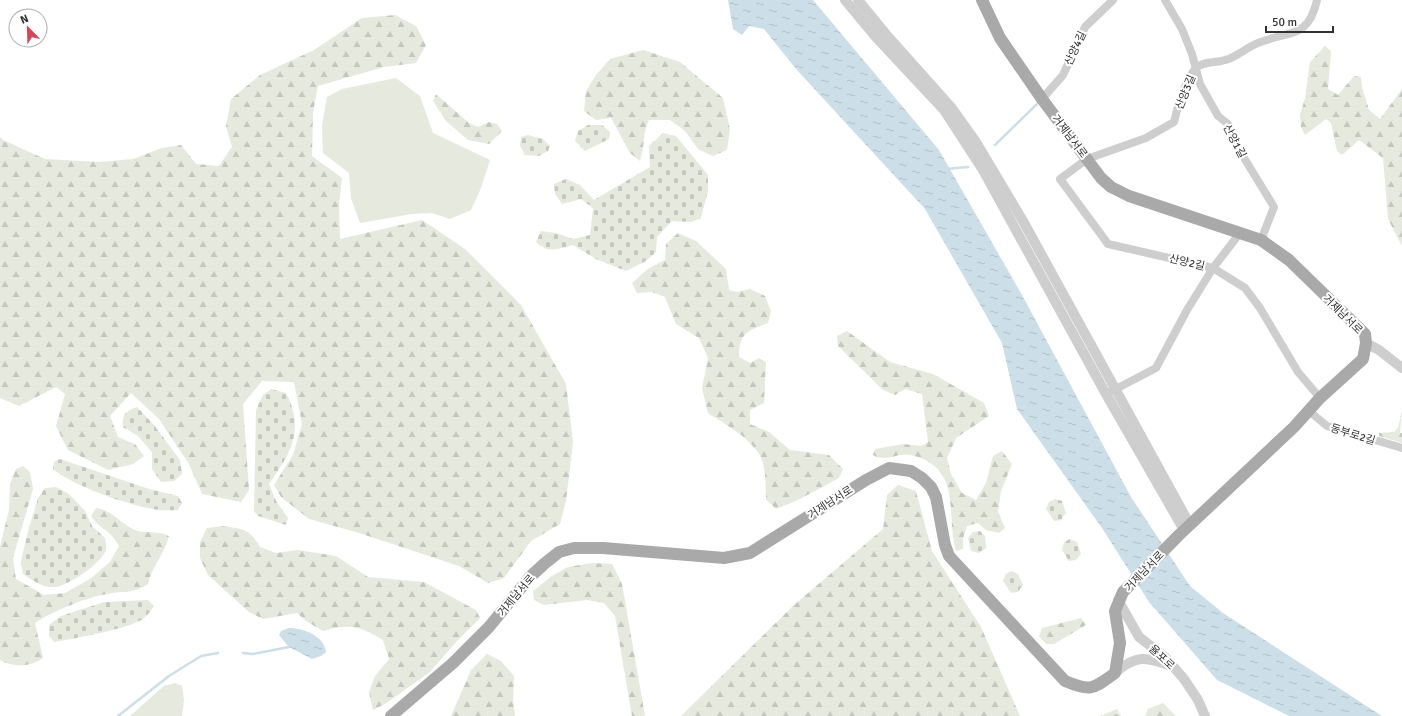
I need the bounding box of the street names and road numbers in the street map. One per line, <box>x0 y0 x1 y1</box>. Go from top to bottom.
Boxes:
street label: 산양4길 <box>1062 29 1089 67</box>
street label: 산양3길 <box>1173 73 1198 111</box>
street label: 거제남서로 <box>1049 112 1090 160</box>
street label: 산양1길 <box>1220 122 1249 160</box>
street label: 산양2길 <box>1168 252 1206 273</box>
street label: 거제남서로 <box>1320 292 1365 337</box>
street label: 동부로2길 <box>1329 421 1377 447</box>
street label: 거제남서로 <box>806 483 855 522</box>
street label: 거제남서로 <box>1122 549 1167 594</box>
street label: 거제남서로 <box>495 572 538 619</box>
street label: 율포로 <box>1146 642 1177 672</box>

